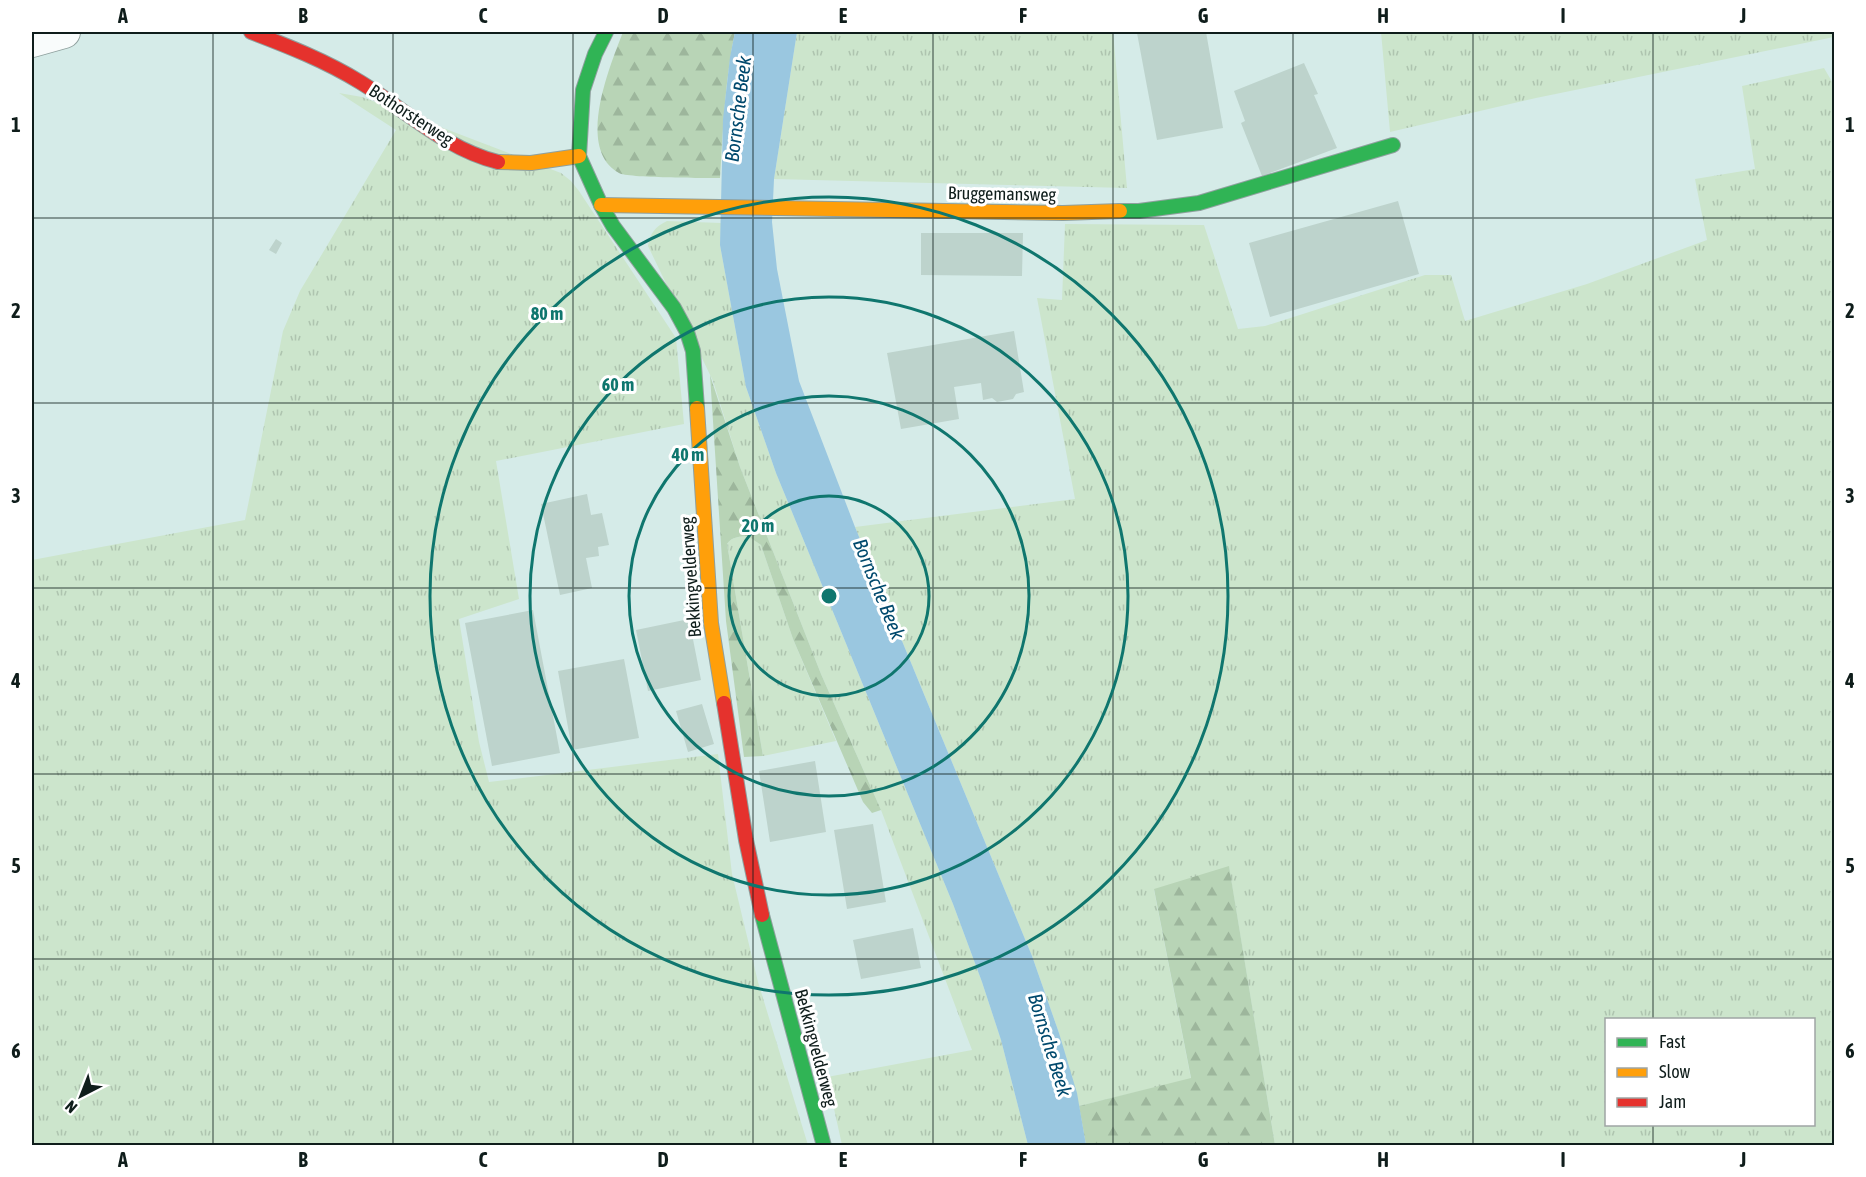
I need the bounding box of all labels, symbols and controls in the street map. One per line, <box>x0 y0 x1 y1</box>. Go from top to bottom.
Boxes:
text: A <box>117 4 128 27</box>
text: B <box>298 4 308 27</box>
text: C <box>479 4 488 27</box>
text: D <box>657 4 669 27</box>
text: E <box>839 4 848 27</box>
text: F <box>1019 4 1027 27</box>
text: G <box>1198 4 1209 27</box>
text: H <box>1377 4 1389 27</box>
text: I <box>1560 4 1566 27</box>
text: J <box>1739 4 1746 27</box>
water label: Bornsche Beek <box>720 54 755 163</box>
street label: Bothorsterweg <box>365 80 457 150</box>
text: 1 <box>11 113 21 136</box>
text: 1 <box>1845 113 1855 136</box>
street label: Bruggemansweg <box>948 182 1057 205</box>
text: 2 <box>11 299 21 322</box>
text: 2 <box>1845 299 1855 322</box>
text: 80 m <box>531 303 563 324</box>
text: 60 m <box>602 374 634 395</box>
text: 40 m <box>671 444 704 465</box>
text: 3 <box>11 484 21 507</box>
text: 3 <box>1845 484 1855 507</box>
text: 20 m <box>742 515 774 536</box>
street label: Bekkingvelderweg <box>676 516 705 638</box>
water label: Bornsche Beek <box>849 535 910 643</box>
centre of rings <box>819 586 839 606</box>
text: 4 <box>10 669 21 692</box>
text: 4 <box>1844 669 1855 692</box>
text: 5 <box>11 854 21 877</box>
text: 5 <box>1845 854 1855 877</box>
street label: Bekkingvelderweg <box>791 987 842 1109</box>
water label: Bornsche Beek <box>1024 991 1077 1099</box>
legend <box>1605 1018 1815 1126</box>
text: Fast <box>1659 1031 1686 1052</box>
text: 6 <box>11 1039 21 1062</box>
text: 6 <box>1845 1039 1855 1062</box>
text: Slow <box>1659 1061 1690 1082</box>
north arrow <box>51 1066 111 1126</box>
text: Jam <box>1659 1091 1686 1112</box>
text: N <box>61 1097 80 1117</box>
text: A <box>117 1148 128 1171</box>
text: B <box>298 1148 308 1171</box>
text: C <box>479 1148 488 1171</box>
text: D <box>657 1148 669 1171</box>
text: E <box>839 1148 848 1171</box>
text: F <box>1019 1148 1027 1171</box>
text: G <box>1198 1148 1209 1171</box>
text: H <box>1377 1148 1389 1171</box>
text: I <box>1560 1148 1566 1171</box>
text: J <box>1739 1148 1746 1171</box>

